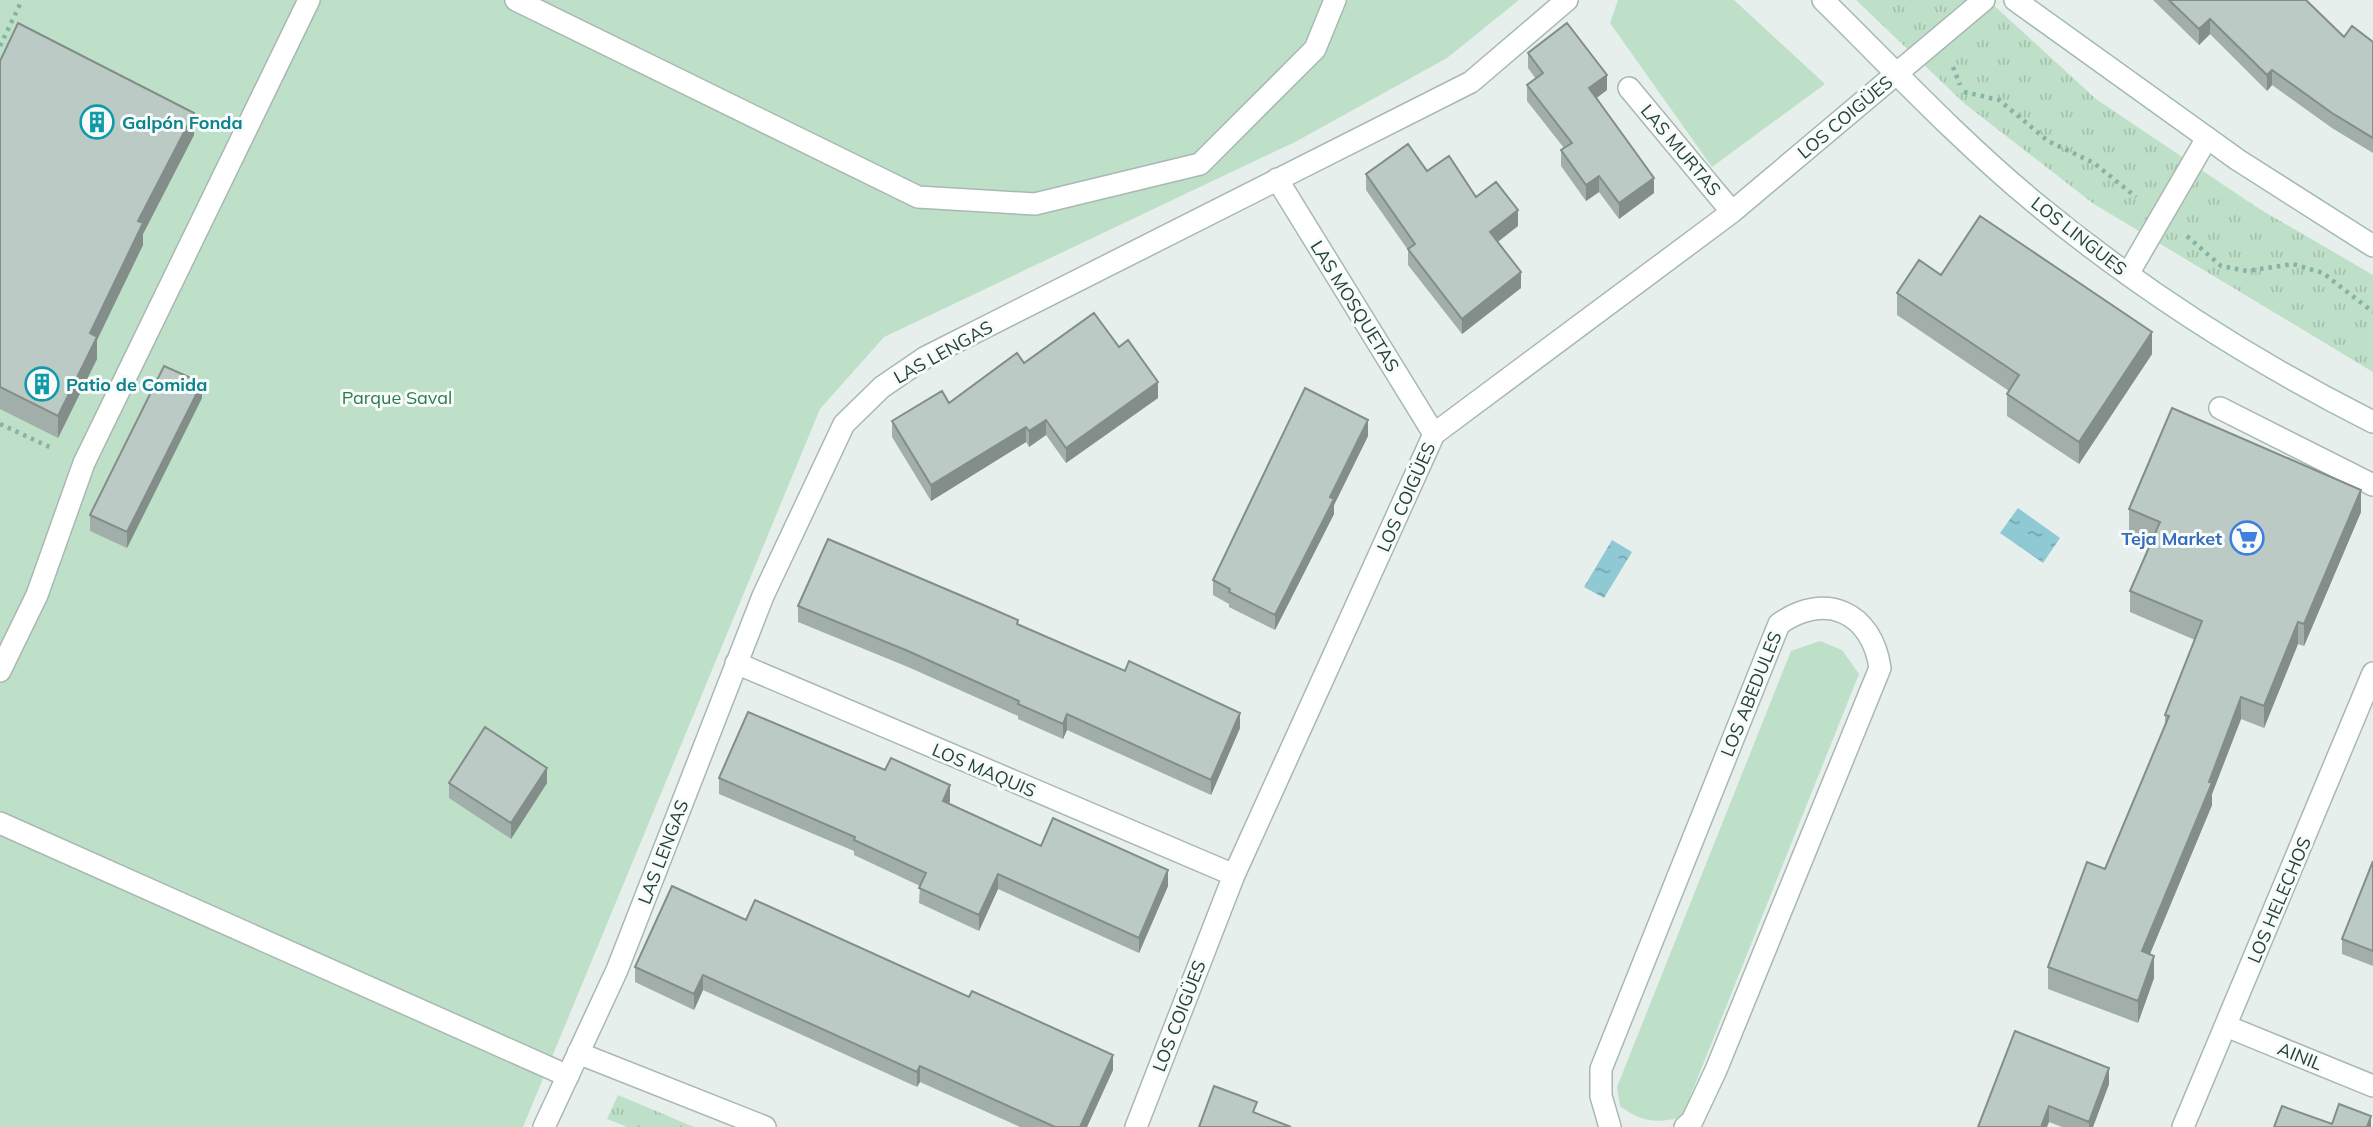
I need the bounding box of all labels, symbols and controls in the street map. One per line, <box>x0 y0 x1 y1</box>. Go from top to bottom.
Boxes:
street label: LOS COIGÜES <box>1793 70 1897 164</box>
street label: LAS MURTAS <box>1636 99 1726 201</box>
building icon: Galpón Fonda <box>78 103 116 141</box>
place label: Galpón Fonda <box>122 111 243 134</box>
street label: LOS LINGUES <box>2027 192 2131 280</box>
street label: LAS MOSQUETAS <box>1305 236 1405 376</box>
street label: LAS LENGAS <box>889 315 997 389</box>
building icon: Patio de Comida <box>23 365 61 403</box>
place label: Patio de Comida <box>66 373 207 396</box>
park label: Parque Saval <box>342 386 452 409</box>
street label: LOS COIGÜES <box>1372 439 1440 555</box>
supermarket icon: Teja Market <box>2228 519 2266 557</box>
place label: Teja Market <box>2121 527 2222 550</box>
street label: LOS ABEDULES <box>1715 628 1787 760</box>
street label: LOS MAQUIS <box>929 738 1039 802</box>
street label: LAS LENGAS <box>633 797 693 907</box>
street label: LOS HELECHOS <box>2242 833 2316 967</box>
street label: LOS COIGÜES <box>1147 957 1211 1075</box>
street label: AINIL <box>2274 1037 2326 1075</box>

